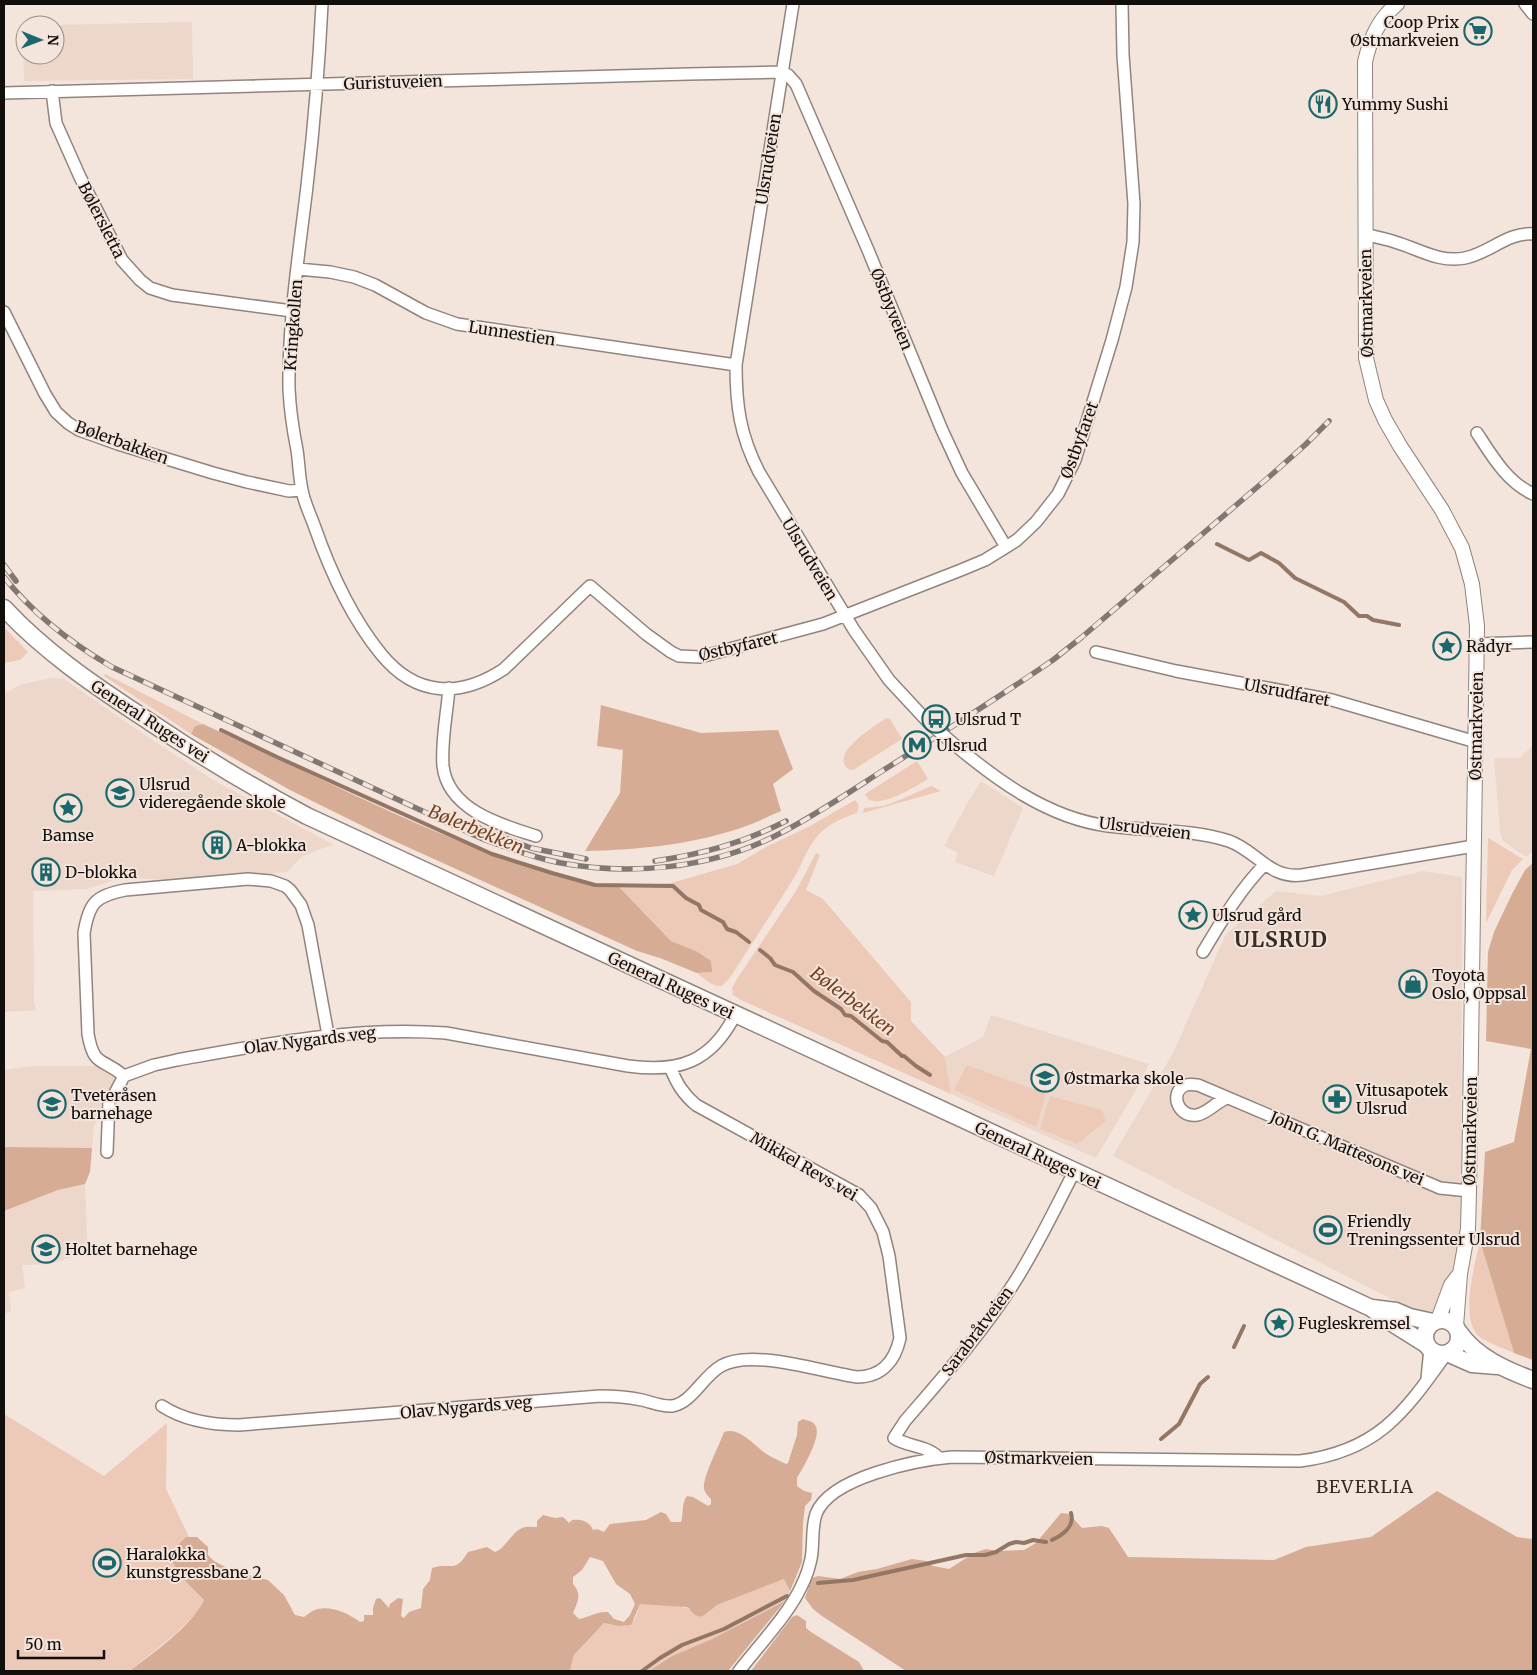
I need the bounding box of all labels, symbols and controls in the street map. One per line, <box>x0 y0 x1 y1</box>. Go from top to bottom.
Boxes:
place label: Coop Prix Østmarkveien <box>1350 12 1459 50</box>
north arrow <box>15 15 65 65</box>
supermarket icon: Coop Prix Østmarkveien <box>1463 16 1493 46</box>
text: N <box>44 35 62 46</box>
street label: Guristuveien <box>343 70 443 94</box>
restaurant icon: Yummy Sushi <box>1308 89 1338 119</box>
place label: Yummy Sushi <box>1341 94 1449 114</box>
street label: Ulsrudveien <box>751 111 785 206</box>
street label: Bølersletta <box>74 179 130 262</box>
street label: Østmarkveien <box>1355 248 1377 358</box>
street label: Østbyveien <box>867 265 918 353</box>
street label: Kringkollen <box>280 278 306 371</box>
street label: Lunnestien <box>467 316 557 350</box>
street label: Østbyfaret <box>1056 398 1102 481</box>
street label: Bølerbakken <box>73 416 172 468</box>
street label: Ulsrudveien <box>778 514 843 604</box>
street label: Østbyfaret <box>697 627 780 665</box>
place icon: Rådyr <box>1432 631 1462 661</box>
place label: Rådyr <box>1466 636 1512 656</box>
street label: Østmarkveien <box>1465 671 1487 781</box>
street label: Ulsrudfaret <box>1242 674 1333 710</box>
street label: General Ruges vei <box>87 675 213 767</box>
bus stop icon: Ulsrud T <box>921 704 951 734</box>
place label: Ulsrud T <box>955 709 1021 729</box>
metro station icon: Ulsrud <box>902 730 932 760</box>
place label: Ulsrud <box>936 735 988 755</box>
place label: Ulsrud videregående skole <box>138 774 286 812</box>
school or university icon: Ulsrud videregående skole <box>105 778 135 808</box>
place icon: Bamse <box>53 793 83 823</box>
water label: Bølerbekken <box>425 799 527 859</box>
street label: Ulsrudveien <box>1098 812 1193 844</box>
place label: Bamse <box>42 825 94 845</box>
building icon: A-blokka <box>202 830 232 860</box>
place label: A-blokka <box>235 835 307 855</box>
building icon: D-blokka <box>31 857 61 887</box>
place label: D-blokka <box>65 862 138 882</box>
place icon: Ulsrud gård <box>1178 900 1208 930</box>
place label: Ulsrud gård <box>1212 905 1302 925</box>
district label: ULSRUD <box>1234 926 1328 953</box>
street label: General Ruges vei <box>605 947 737 1023</box>
water label: Bølerbekken <box>806 961 900 1041</box>
place label: Toyota Oslo, Oppsal <box>1432 965 1526 1003</box>
shop icon: Toyota Oslo, Oppsal <box>1398 969 1428 999</box>
street label: Olav Nygards veg <box>243 1022 377 1058</box>
school or university icon: Østmarka skole <box>1030 1063 1060 1093</box>
place label: Østmarka skole <box>1064 1068 1184 1088</box>
street label: Østmarkveien <box>1459 1076 1481 1186</box>
place label: Vitusapotek Ulsrud <box>1355 1080 1449 1118</box>
pharmacy icon: Vitusapotek Ulsrud <box>1322 1084 1352 1114</box>
place label: Tveteråsen barnehage <box>70 1085 157 1123</box>
school or university icon: Tveteråsen barnehage <box>37 1089 67 1119</box>
street label: John G. Mattesons vei <box>1266 1106 1427 1190</box>
street label: General Ruges vei <box>972 1117 1104 1193</box>
street label: Mikkel Revs vei <box>747 1127 861 1205</box>
place label: Friendly Treningssenter Ulsrud <box>1347 1211 1520 1249</box>
sports icon: Friendly Treningssenter Ulsrud <box>1313 1215 1343 1245</box>
school or university icon: Holtet barnehage <box>31 1234 61 1264</box>
place label: Holtet barnehage <box>65 1239 197 1259</box>
street label: Sarabråtveien <box>937 1282 1017 1380</box>
place icon: Fugleskremsel <box>1264 1308 1294 1338</box>
place label: Fugleskremsel <box>1298 1313 1410 1333</box>
street label: Olav Nygards veg <box>399 1391 533 1423</box>
street label: Østmarkveien <box>984 1447 1094 1469</box>
district label: BEVERLIA <box>1316 1475 1414 1498</box>
place label: Haraløkka kunstgressbane 2 <box>126 1544 262 1582</box>
sports icon: Haraløkka kunstgressbane 2 <box>92 1548 122 1578</box>
scale bar <box>18 1628 104 1660</box>
text: 50 m <box>25 1635 62 1654</box>

